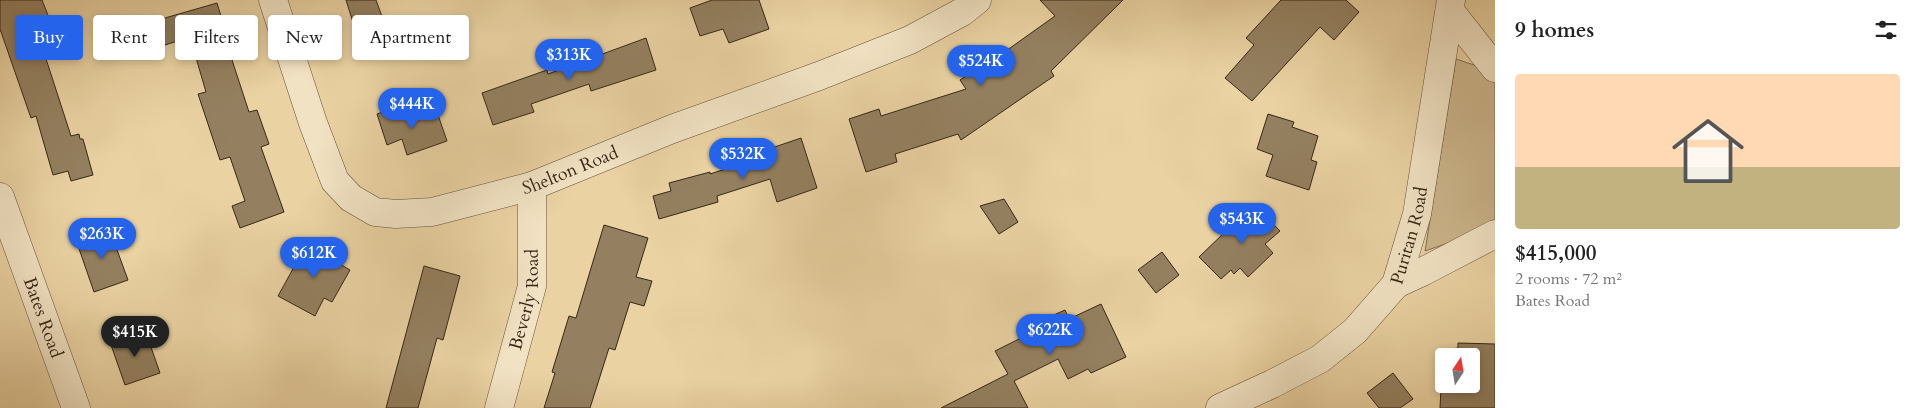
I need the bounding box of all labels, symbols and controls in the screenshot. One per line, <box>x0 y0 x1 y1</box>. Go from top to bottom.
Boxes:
chip: Buy <box>15 15 83 60</box>
chip: Rent <box>93 15 165 60</box>
chip: Filters <box>175 15 258 60</box>
chip: New <box>268 15 342 60</box>
chip: Apartment <box>352 15 469 60</box>
text: 9 homes <box>1515 16 1594 45</box>
icon: filters <box>1872 16 1900 44</box>
pin: $313K <box>534 38 604 81</box>
text: $313K <box>546 44 592 66</box>
pin: $524K <box>946 44 1016 87</box>
text: $524K <box>958 50 1004 72</box>
pin: $444K <box>377 88 447 130</box>
text: $444K <box>389 93 435 115</box>
icon: home <box>1663 106 1753 196</box>
pin: $532K <box>708 138 778 180</box>
street label: Shelton Road <box>519 140 622 201</box>
text: $532K <box>720 143 766 165</box>
street label: Puritan Road <box>1384 184 1434 287</box>
pin: $543K <box>1207 202 1277 245</box>
text: $543K <box>1219 208 1265 230</box>
pin: $263K <box>67 218 137 260</box>
text: $263K <box>79 223 125 245</box>
pin: $612K <box>279 236 349 279</box>
text: $415,000 <box>1515 239 1596 268</box>
text: $612K <box>291 242 337 264</box>
street label: Beverly Road <box>503 249 545 353</box>
text: 2 rooms · 72 m² <box>1515 268 1622 290</box>
street label: Bates Road <box>17 274 70 362</box>
text: Bates Road <box>1515 290 1590 312</box>
pin: $622K <box>1015 314 1085 356</box>
pin: $415K <box>100 316 170 358</box>
text: $622K <box>1027 319 1073 341</box>
text: $415K <box>112 321 158 343</box>
north arrow <box>1435 348 1480 392</box>
map controls <box>1435 348 1480 393</box>

